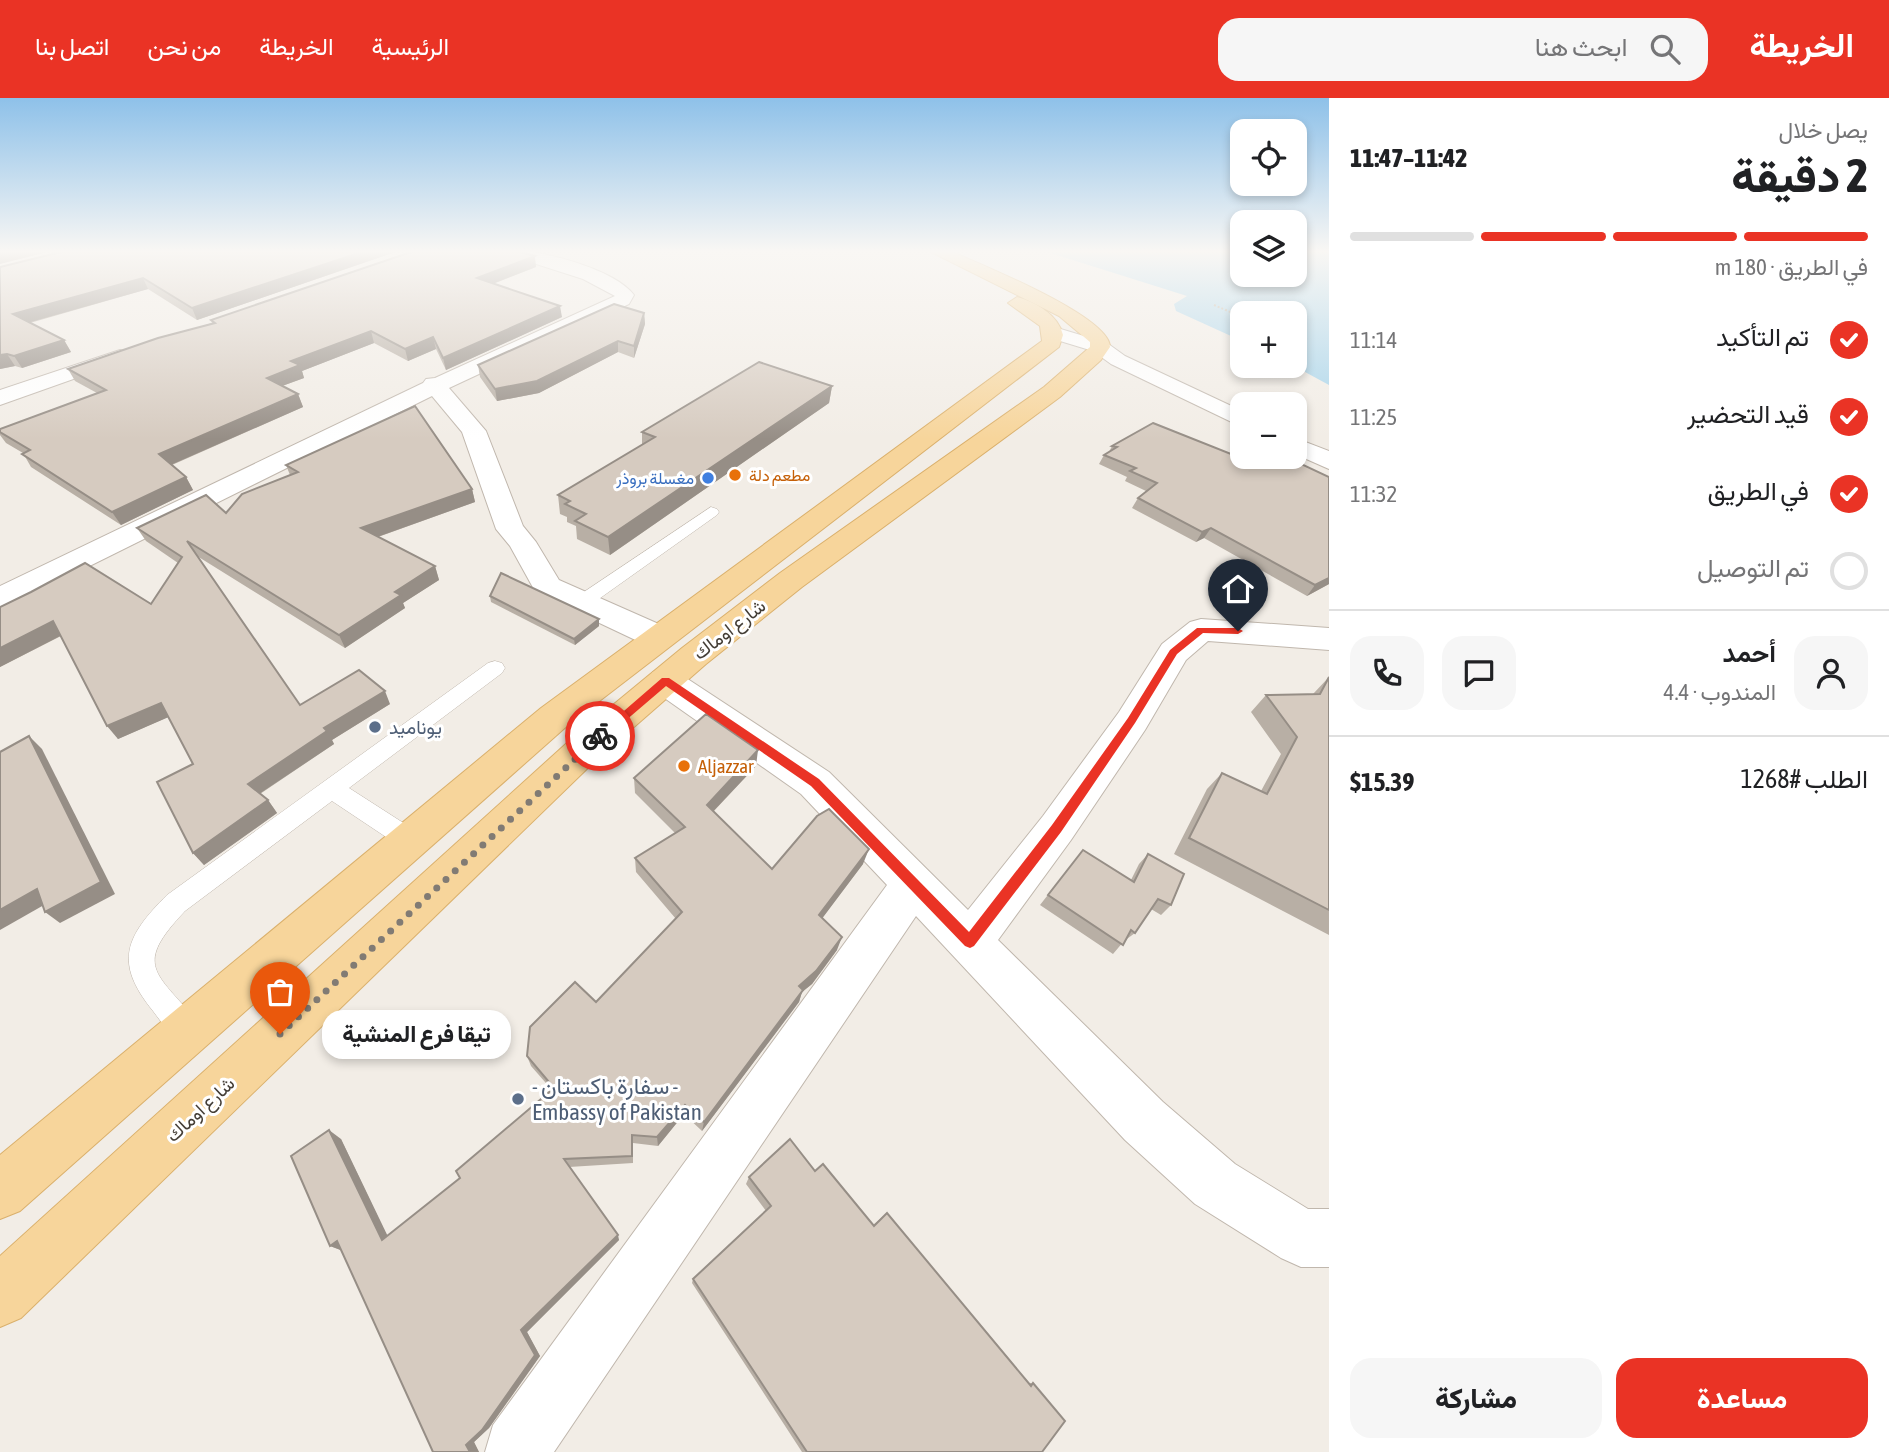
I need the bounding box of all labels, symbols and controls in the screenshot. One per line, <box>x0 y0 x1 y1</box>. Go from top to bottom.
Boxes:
search box <box>1218 18 1708 81</box>
text: الخريطة <box>1750 26 1854 64</box>
icon: search <box>1646 30 1684 68</box>
text: ابحث هنا <box>1535 32 1628 62</box>
text: اتصل بنا <box>35 33 109 60</box>
text: من نحن <box>147 33 221 60</box>
text: الخريطة <box>259 33 334 60</box>
text: الرئيسية <box>372 33 449 60</box>
text: يصل خلال <box>1779 117 1868 143</box>
map controls <box>1230 119 1307 469</box>
button: locate <box>1230 119 1307 196</box>
text: 11:42–11:47 <box>1350 143 1467 173</box>
text: 2 دقيقة <box>1731 149 1868 202</box>
button: layers <box>1230 210 1307 287</box>
text: في الطريق · 180 m <box>1715 254 1868 280</box>
button: + <box>1230 301 1307 378</box>
icon: check <box>1830 321 1868 359</box>
text: تم التأكيد <box>1716 322 1809 352</box>
text: 11:14 <box>1350 327 1397 353</box>
button: − <box>1230 392 1307 469</box>
icon: check <box>1830 398 1868 436</box>
text: قيد التحضير <box>1687 399 1809 429</box>
text: 11:25 <box>1350 404 1397 430</box>
place label: مطعم دلة <box>749 466 810 486</box>
marker: مطعم دلة <box>727 467 743 483</box>
place label: مغسلة بروذر <box>615 469 694 489</box>
marker: مغسلة بروذر <box>700 470 716 486</box>
icon: check <box>1830 475 1868 513</box>
text: في الطريق <box>1707 476 1809 506</box>
text: 11:32 <box>1350 481 1397 507</box>
text: تم التوصيل <box>1697 553 1809 583</box>
pin <box>1208 559 1268 631</box>
icon: home <box>1219 570 1257 608</box>
street label: شارع اوماك <box>689 594 771 666</box>
button: phone <box>1350 636 1424 710</box>
button: chat <box>1442 636 1516 710</box>
button: person <box>1794 636 1868 710</box>
text: أحمد <box>1723 638 1776 668</box>
text: المندوب · 4.4 <box>1664 679 1776 705</box>
courier <box>565 701 635 771</box>
place label: يوناميد <box>389 716 442 739</box>
icon: bike <box>581 717 619 755</box>
marker: يوناميد <box>367 719 383 735</box>
place label: Aljazzar <box>698 755 754 777</box>
marker: Aljazzar <box>676 758 692 774</box>
text: الطلب #1268 <box>1741 764 1868 794</box>
text: $15.39 <box>1350 767 1414 797</box>
pin <box>250 962 310 1034</box>
icon: bag <box>261 973 299 1011</box>
callout: تيقا فرع المنشية <box>322 1010 511 1058</box>
text: تيقا فرع المنشية <box>342 1021 491 1047</box>
street label: شارع اوماك <box>161 1072 240 1148</box>
place label: - سفارة باكستان - Embassy of Pakistan <box>532 1073 702 1125</box>
marker: - سفارة باكستان - Embassy of Pakistan <box>510 1091 526 1107</box>
button: مشاركة <box>1350 1358 1602 1438</box>
button: مساعدة <box>1616 1358 1868 1438</box>

